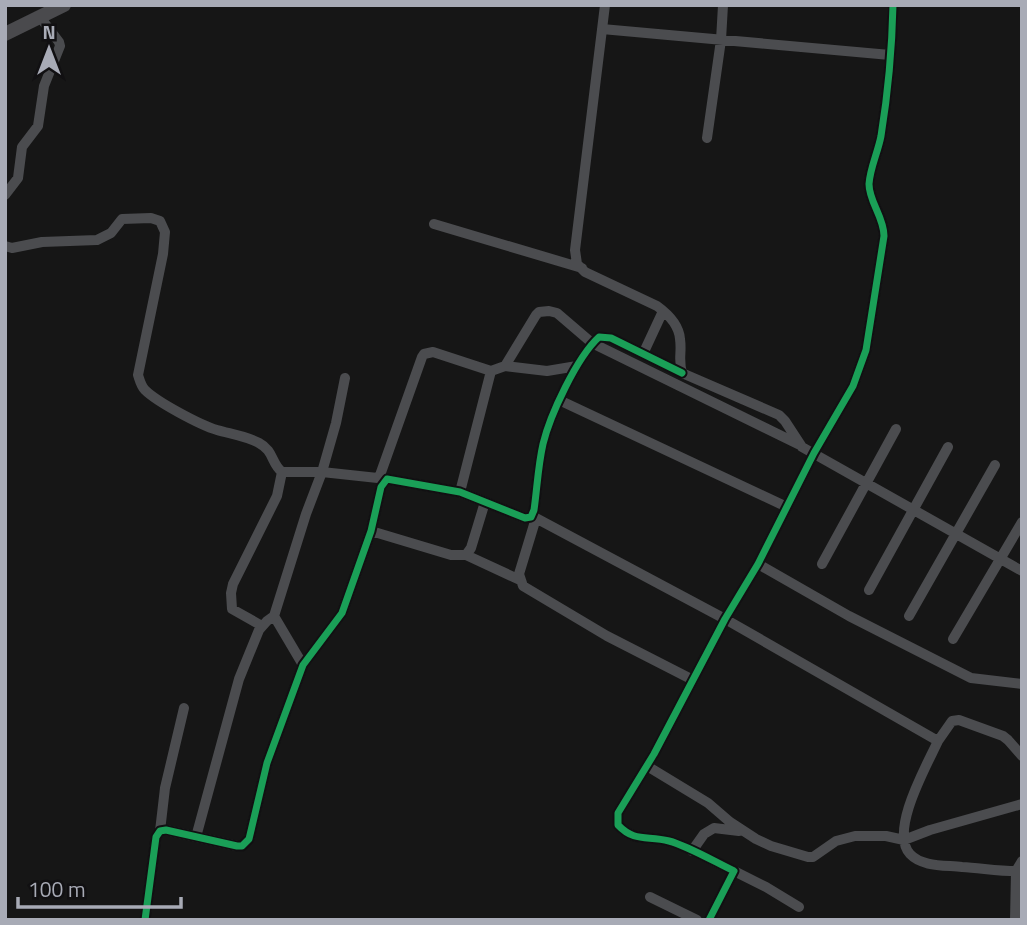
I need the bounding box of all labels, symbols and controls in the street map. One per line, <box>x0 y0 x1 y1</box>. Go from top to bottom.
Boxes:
north arrow <box>14 14 84 84</box>
text: N <box>42 17 56 46</box>
scale bar <box>18 866 180 910</box>
text: 100 m <box>28 873 85 905</box>

